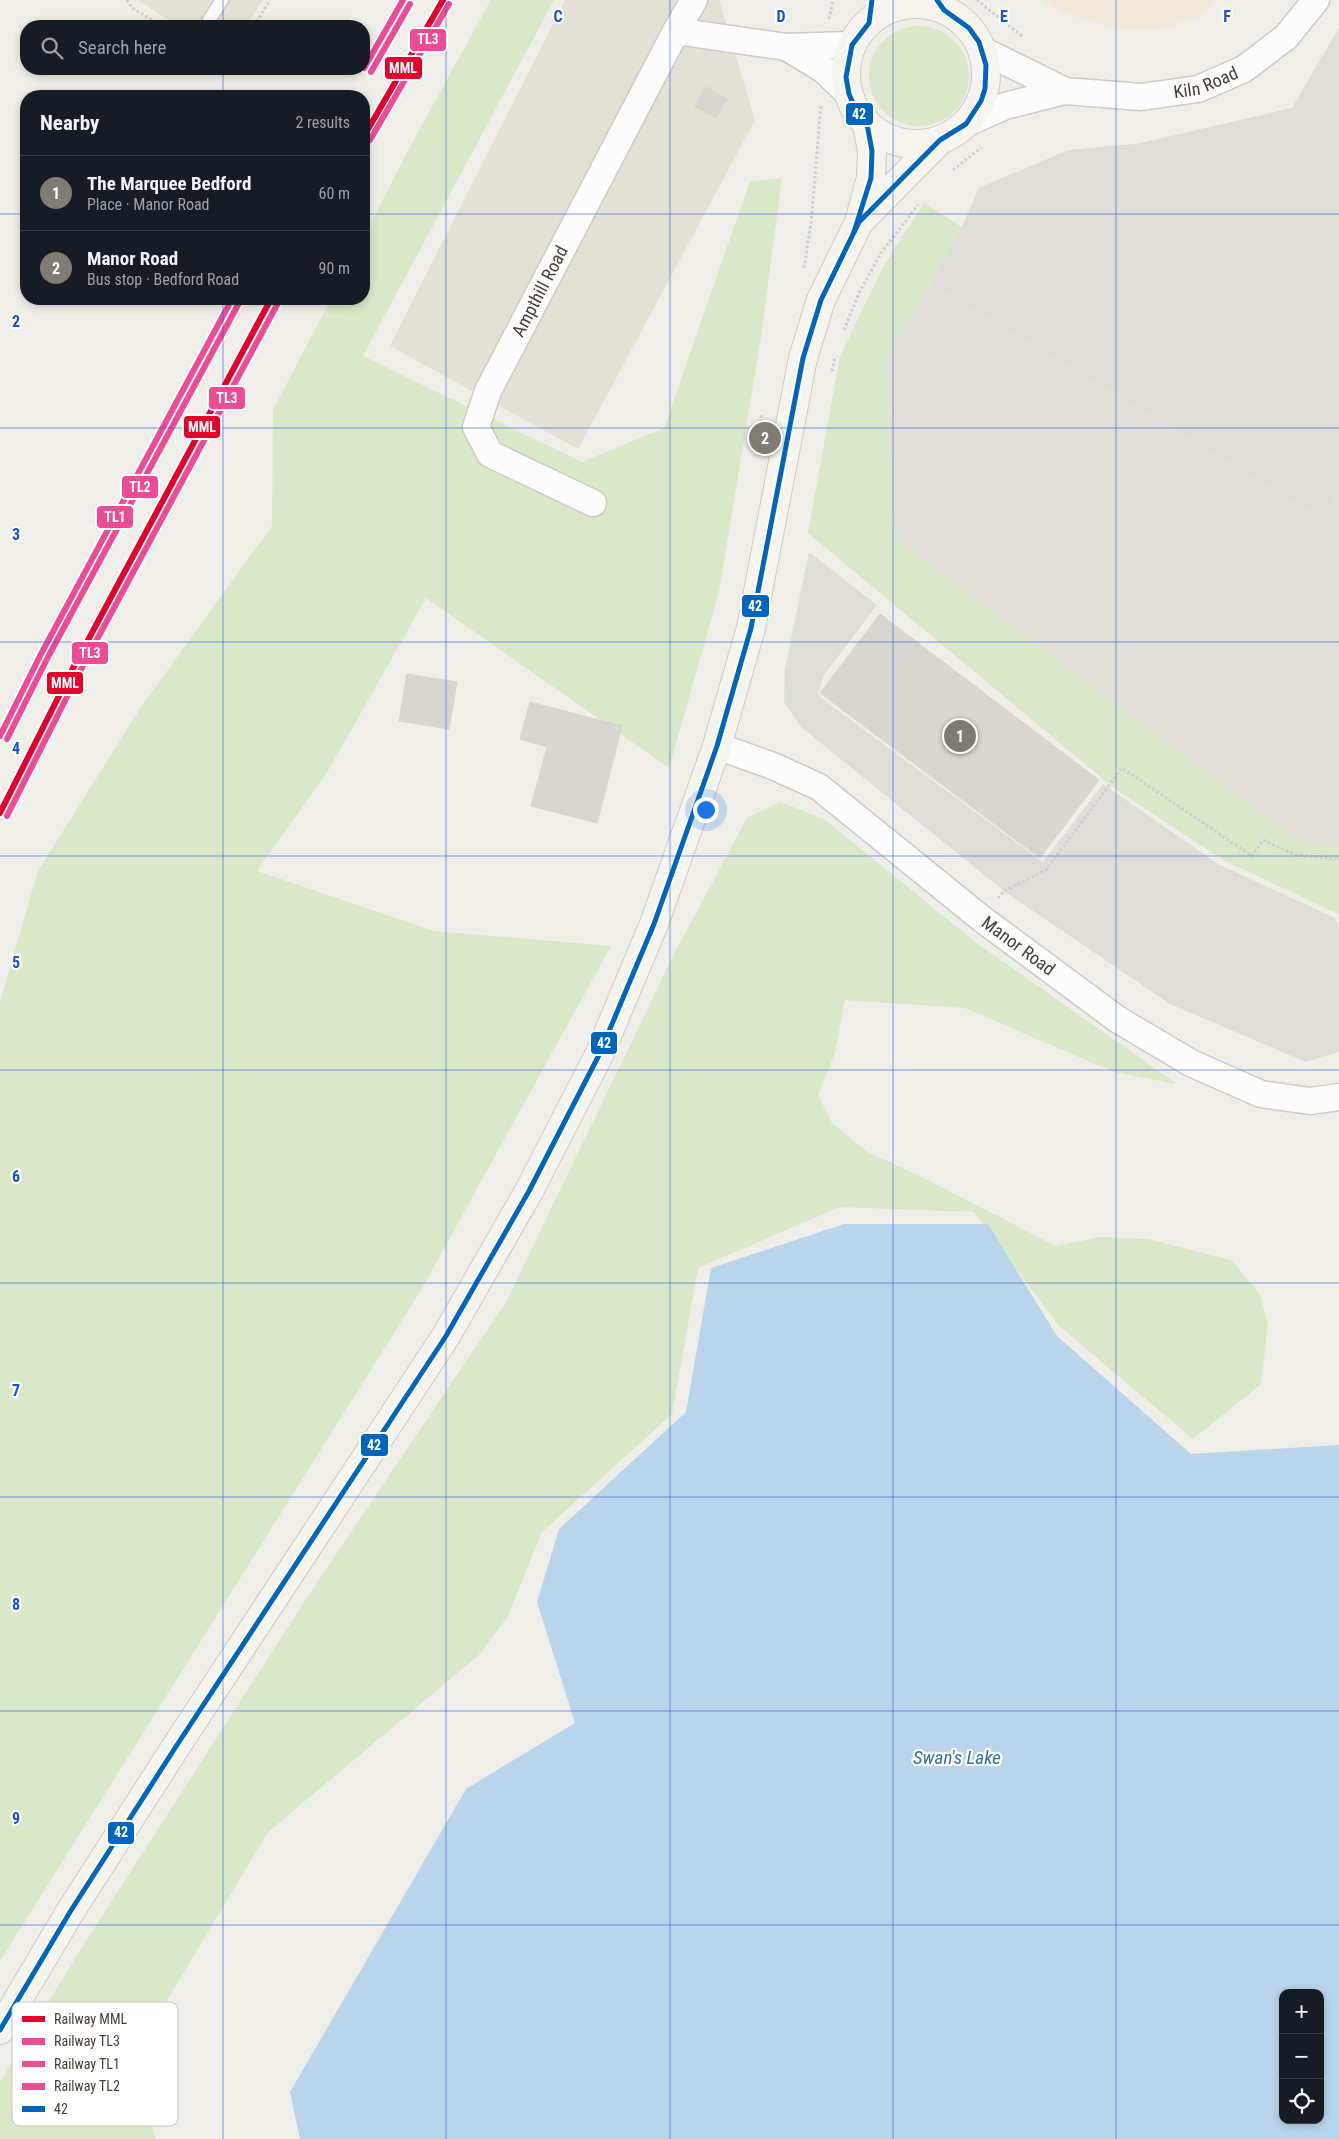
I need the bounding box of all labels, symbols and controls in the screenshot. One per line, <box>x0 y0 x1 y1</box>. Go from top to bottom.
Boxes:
text: C <box>553 7 563 26</box>
text: D <box>776 7 786 26</box>
text: E <box>1000 7 1008 26</box>
text: F <box>1223 7 1231 26</box>
search box <box>20 20 370 75</box>
line badge: TL3 <box>409 28 447 52</box>
text: TL3 <box>417 31 439 47</box>
icon: search <box>38 34 66 62</box>
text: Search here <box>78 36 166 59</box>
line badge: MML <box>384 56 423 80</box>
text: MML <box>389 60 417 76</box>
street label: Kiln Road <box>1172 62 1241 102</box>
line badge: 42 <box>845 102 874 126</box>
text: 42 <box>852 106 866 122</box>
text: Nearby <box>40 111 99 135</box>
text: 2 results <box>295 113 350 132</box>
text: The Marquee Bedford <box>87 172 251 195</box>
text: 1 <box>52 184 60 203</box>
text: 60 m <box>318 184 350 203</box>
text: Place · Manor Road <box>87 195 210 214</box>
street label: Ampthill Road <box>507 242 572 340</box>
text: Manor Road <box>87 247 178 270</box>
text: 2 <box>52 259 60 278</box>
text: 90 m <box>318 259 350 278</box>
text: Bus stop · Bedford Road <box>87 270 239 289</box>
text: 2 <box>12 312 20 331</box>
line badge: TL3 <box>208 386 246 410</box>
text: TL3 <box>216 390 238 406</box>
line badge: MML <box>183 415 221 439</box>
text: MML <box>188 419 216 435</box>
pin: 2 <box>749 419 781 457</box>
line badge: TL2 <box>121 475 159 499</box>
text: TL2 <box>129 479 151 495</box>
line badge: TL1 <box>96 505 134 529</box>
text: TL1 <box>104 509 126 525</box>
text: 3 <box>12 525 20 544</box>
line badge: 42 <box>741 594 770 618</box>
text: 42 <box>748 598 762 614</box>
line badge: TL3 <box>71 641 109 665</box>
text: TL3 <box>79 645 101 661</box>
line badge: MML <box>46 671 84 695</box>
text: MML <box>51 675 79 691</box>
pin: 1 <box>944 717 976 755</box>
text: 4 <box>12 739 20 758</box>
your location <box>693 797 719 823</box>
street label: Manor Road <box>978 912 1059 979</box>
text: 5 <box>12 953 20 972</box>
line badge: 42 <box>590 1031 618 1055</box>
text: 42 <box>597 1035 611 1051</box>
text: 6 <box>12 1167 20 1186</box>
text: 7 <box>12 1381 20 1400</box>
line badge: 42 <box>360 1433 389 1457</box>
text: 42 <box>367 1437 381 1453</box>
text: 8 <box>12 1595 20 1614</box>
water label: Swan's Lake <box>913 1746 1001 1769</box>
text: 9 <box>12 1809 20 1828</box>
line badge: 42 <box>107 1821 135 1845</box>
text: 42 <box>114 1824 128 1840</box>
map controls <box>1279 1989 1324 2124</box>
button: + <box>1279 1989 1324 2034</box>
legend <box>12 2002 178 2126</box>
text: Railway MML <box>54 2011 127 2027</box>
text: Railway TL3 <box>54 2033 120 2049</box>
button: − <box>1279 2034 1324 2079</box>
text: Railway TL1 <box>54 2056 120 2072</box>
text: Railway TL2 <box>54 2078 120 2094</box>
button: locate <box>1279 2079 1324 2124</box>
text: 42 <box>54 2101 68 2117</box>

